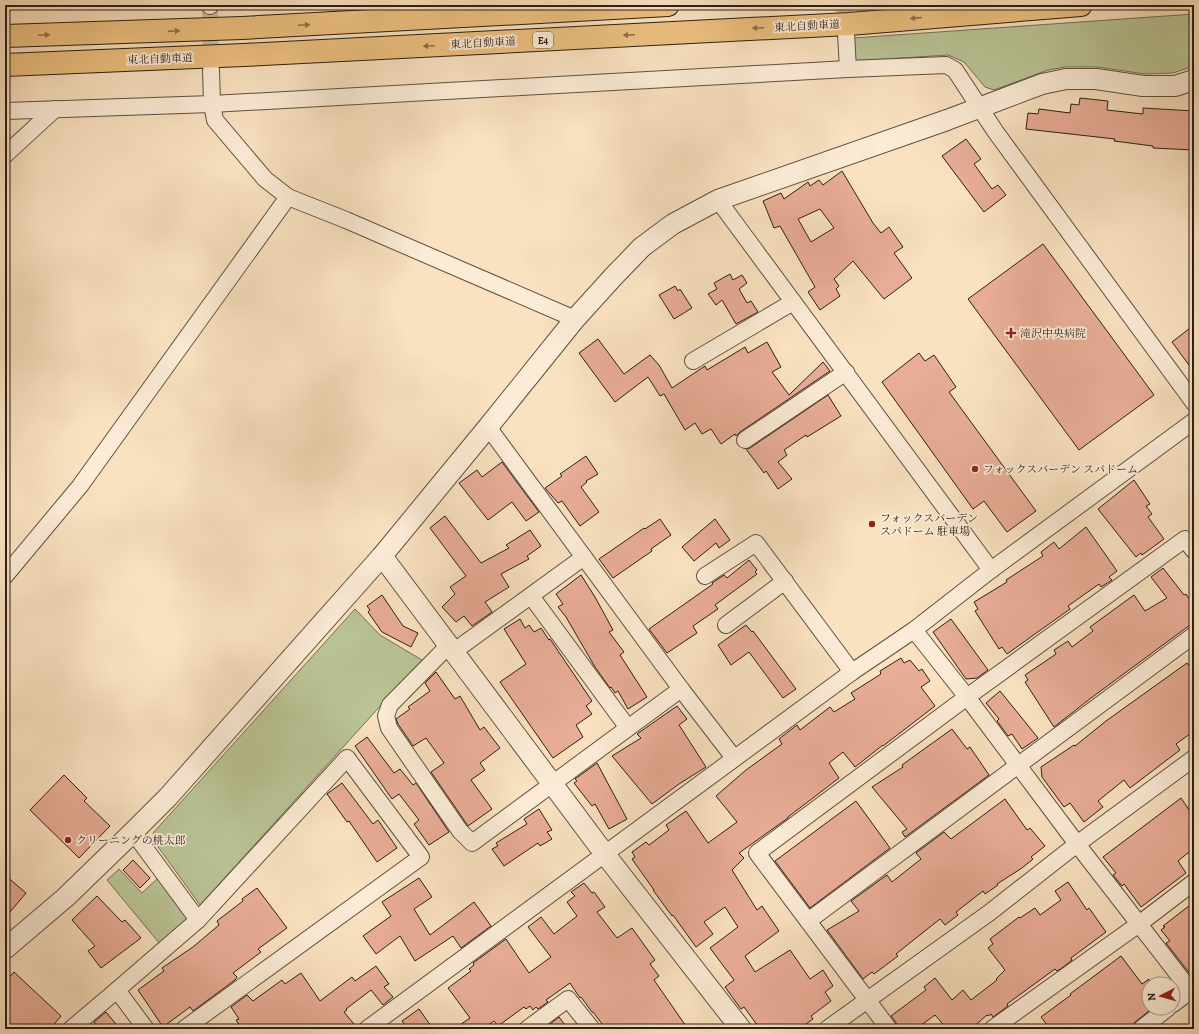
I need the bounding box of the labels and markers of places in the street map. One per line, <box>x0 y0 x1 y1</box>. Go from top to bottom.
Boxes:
place label: 滝沢中央病院 <box>1020 326 1086 341</box>
marker: 滝沢中央病院 <box>1005 327 1017 339</box>
place label: フォックスバーデン スパドーム <box>983 462 1138 477</box>
marker: フォックスバーデン スパドーム <box>970 464 980 474</box>
place label: フォックスバーデン スパドーム 駐車場 <box>880 511 978 539</box>
marker: フォックスバーデン スパドーム 駐車場 <box>867 519 877 529</box>
place label: クリーニングの桃太郎 <box>76 833 186 848</box>
marker: クリーニングの桃太郎 <box>63 835 73 845</box>

